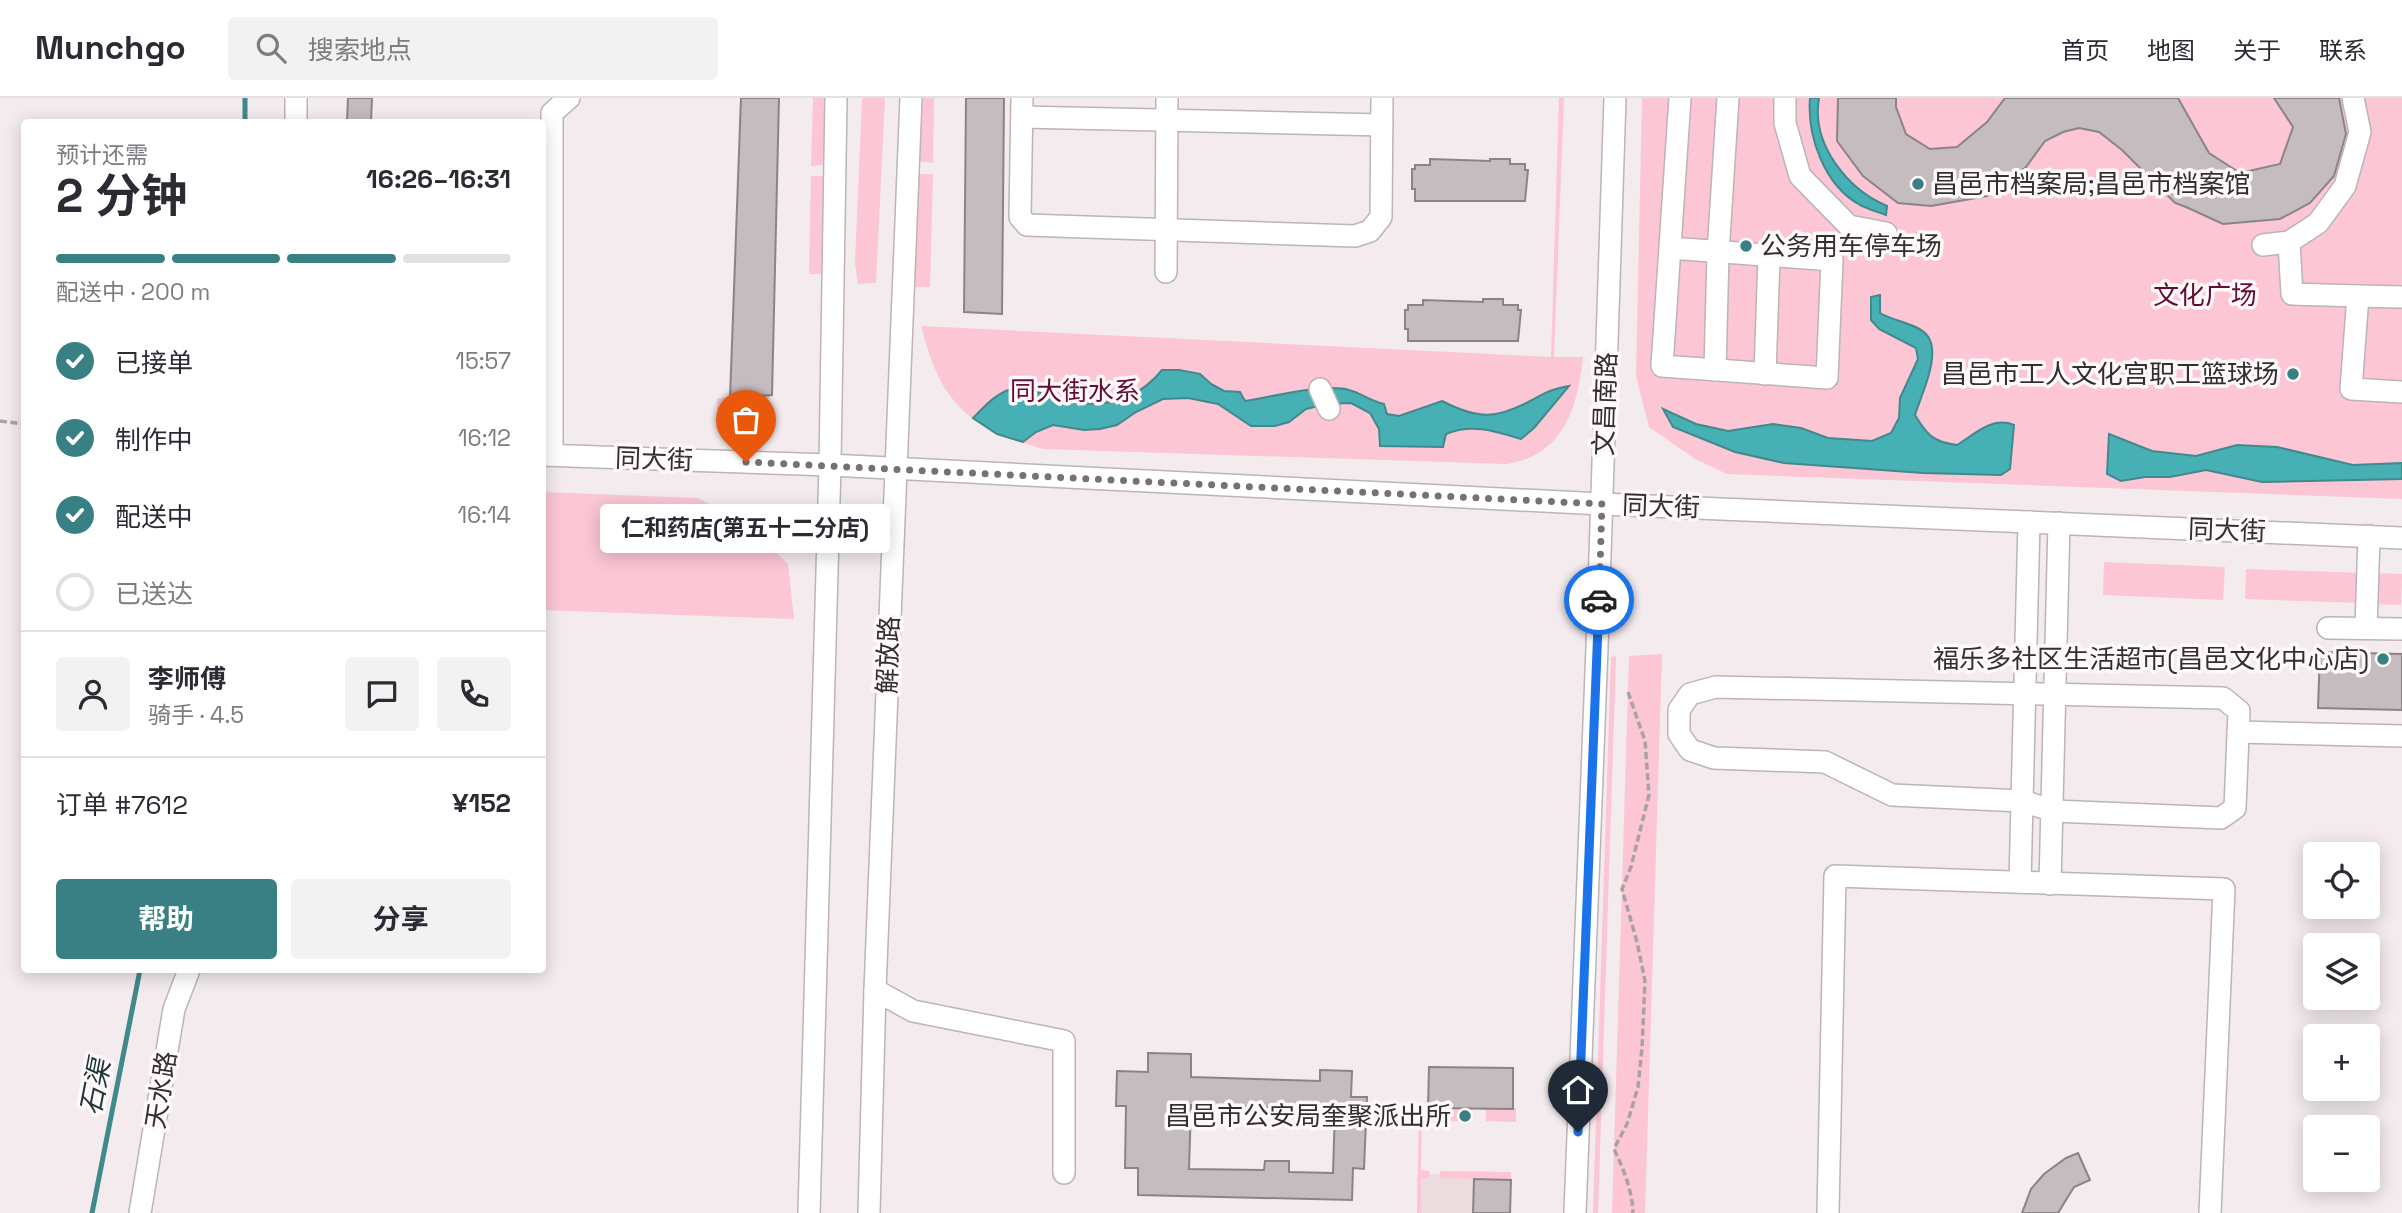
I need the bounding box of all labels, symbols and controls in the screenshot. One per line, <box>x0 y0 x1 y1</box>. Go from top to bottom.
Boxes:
search box <box>228 17 718 80</box>
text: Munchgo <box>35 27 186 69</box>
icon: search <box>252 29 290 67</box>
text: 搜索地点 <box>308 33 412 67</box>
text: 首页 <box>2061 35 2109 66</box>
text: 地图 <box>2147 35 2195 66</box>
text: 关于 <box>2233 35 2281 66</box>
text: 联系 <box>2319 35 2367 66</box>
text: 预计还需 <box>56 140 148 170</box>
text: 16:26–16:31 <box>366 162 511 196</box>
text: 2 分钟 <box>56 167 187 225</box>
place label: 昌邑市档案局;昌邑市档案馆 <box>1932 167 2251 201</box>
marker: 昌邑市档案局;昌邑市档案馆 <box>1910 176 1926 192</box>
place label: 公务用车停车场 <box>1760 229 1942 263</box>
marker: 公务用车停车场 <box>1738 238 1754 254</box>
text: 配送中 · 200 m <box>56 277 210 307</box>
park label: 文化广场 <box>2153 278 2257 312</box>
icon: check <box>56 342 94 380</box>
text: 已接单 <box>115 346 193 380</box>
text: 15:57 <box>455 346 511 376</box>
street label: 文昌南路 <box>1586 351 1624 457</box>
place label: 昌邑市工人文化宫职工篮球场 <box>1941 357 2279 391</box>
marker: 昌邑市工人文化宫职工篮球场 <box>2285 366 2301 382</box>
park label: 同大街水系 <box>1010 374 1140 408</box>
pin <box>716 390 776 462</box>
icon: bag <box>727 401 765 439</box>
icon: check <box>56 419 94 457</box>
text: 制作中 <box>115 423 193 457</box>
text: 16:12 <box>458 423 511 453</box>
street label: 同大街 <box>614 441 694 477</box>
street label: 同大街 <box>1621 488 1701 524</box>
icon: check <box>56 496 94 534</box>
text: 配送中 <box>115 500 193 534</box>
text: 16:14 <box>458 500 511 530</box>
callout: 仁和药店(第五十二分店) <box>601 504 891 553</box>
street label: 同大街 <box>2187 512 2267 548</box>
text: 仁和药店(第五十二分店) <box>621 513 869 543</box>
courier <box>1564 565 1634 635</box>
text: 已送达 <box>115 577 193 611</box>
icon: car <box>1580 581 1618 619</box>
street label: 解放路 <box>870 615 906 695</box>
place label: 福乐多社区生活超市(昌邑文化中心店) <box>1933 642 2369 676</box>
marker: 福乐多社区生活超市(昌邑文化中心店) <box>2375 651 2391 667</box>
button: person <box>56 657 130 731</box>
button: chat <box>345 657 419 731</box>
button: phone <box>437 657 511 731</box>
text: 李师傅 <box>148 662 226 696</box>
text: 骑手 · 4.5 <box>148 700 244 730</box>
text: ¥152 <box>452 786 511 820</box>
text: 订单 #7612 <box>56 788 188 822</box>
map controls <box>2303 842 2380 1192</box>
button: locate <box>2303 842 2380 919</box>
button: 帮助 <box>56 879 277 959</box>
button: 分享 <box>291 879 511 959</box>
button: layers <box>2303 933 2380 1010</box>
button: + <box>2303 1024 2380 1101</box>
street label: 天水路 <box>138 1049 184 1131</box>
water label: 石渠 <box>72 1052 119 1118</box>
pin <box>1548 1060 1608 1132</box>
icon: home <box>1559 1071 1597 1109</box>
place label: 昌邑市公安局奎聚派出所 <box>1165 1099 1451 1133</box>
marker: 昌邑市公安局奎聚派出所 <box>1457 1108 1473 1124</box>
button: − <box>2303 1115 2380 1192</box>

